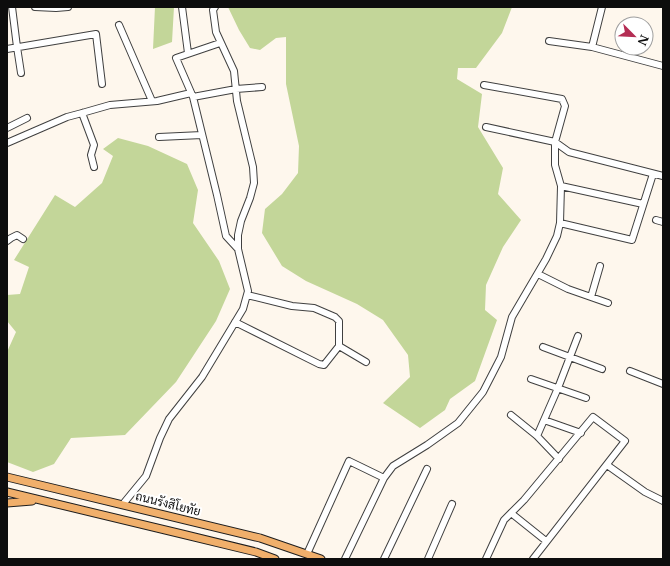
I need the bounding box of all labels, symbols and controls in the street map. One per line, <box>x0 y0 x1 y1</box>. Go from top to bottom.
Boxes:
north arrow <box>614 16 654 56</box>
text: N <box>634 32 652 48</box>
street label: ถนนรังสิโยทัย <box>134 488 202 519</box>

